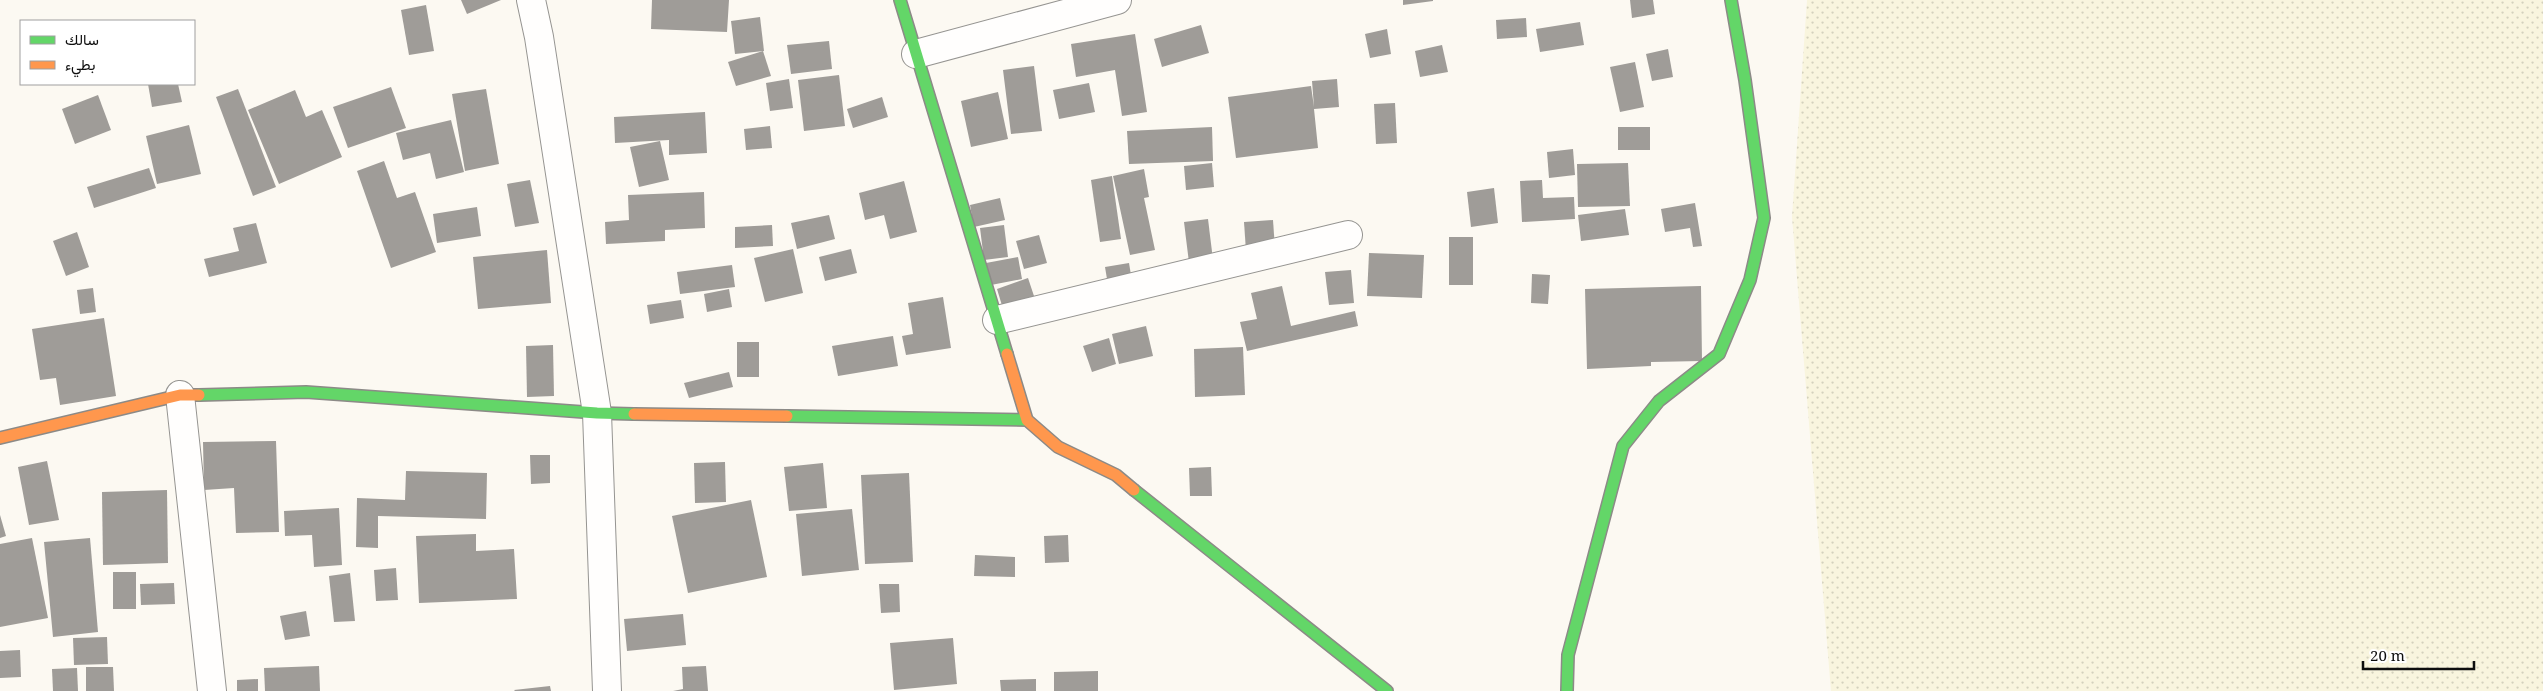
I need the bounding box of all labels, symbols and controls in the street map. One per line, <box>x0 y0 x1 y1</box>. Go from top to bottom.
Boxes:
legend <box>20 20 195 85</box>
text: سالك <box>65 29 99 49</box>
text: بطيء <box>65 54 95 78</box>
scale bar <box>2363 638 2474 670</box>
text: 20 m <box>2370 645 2405 665</box>

